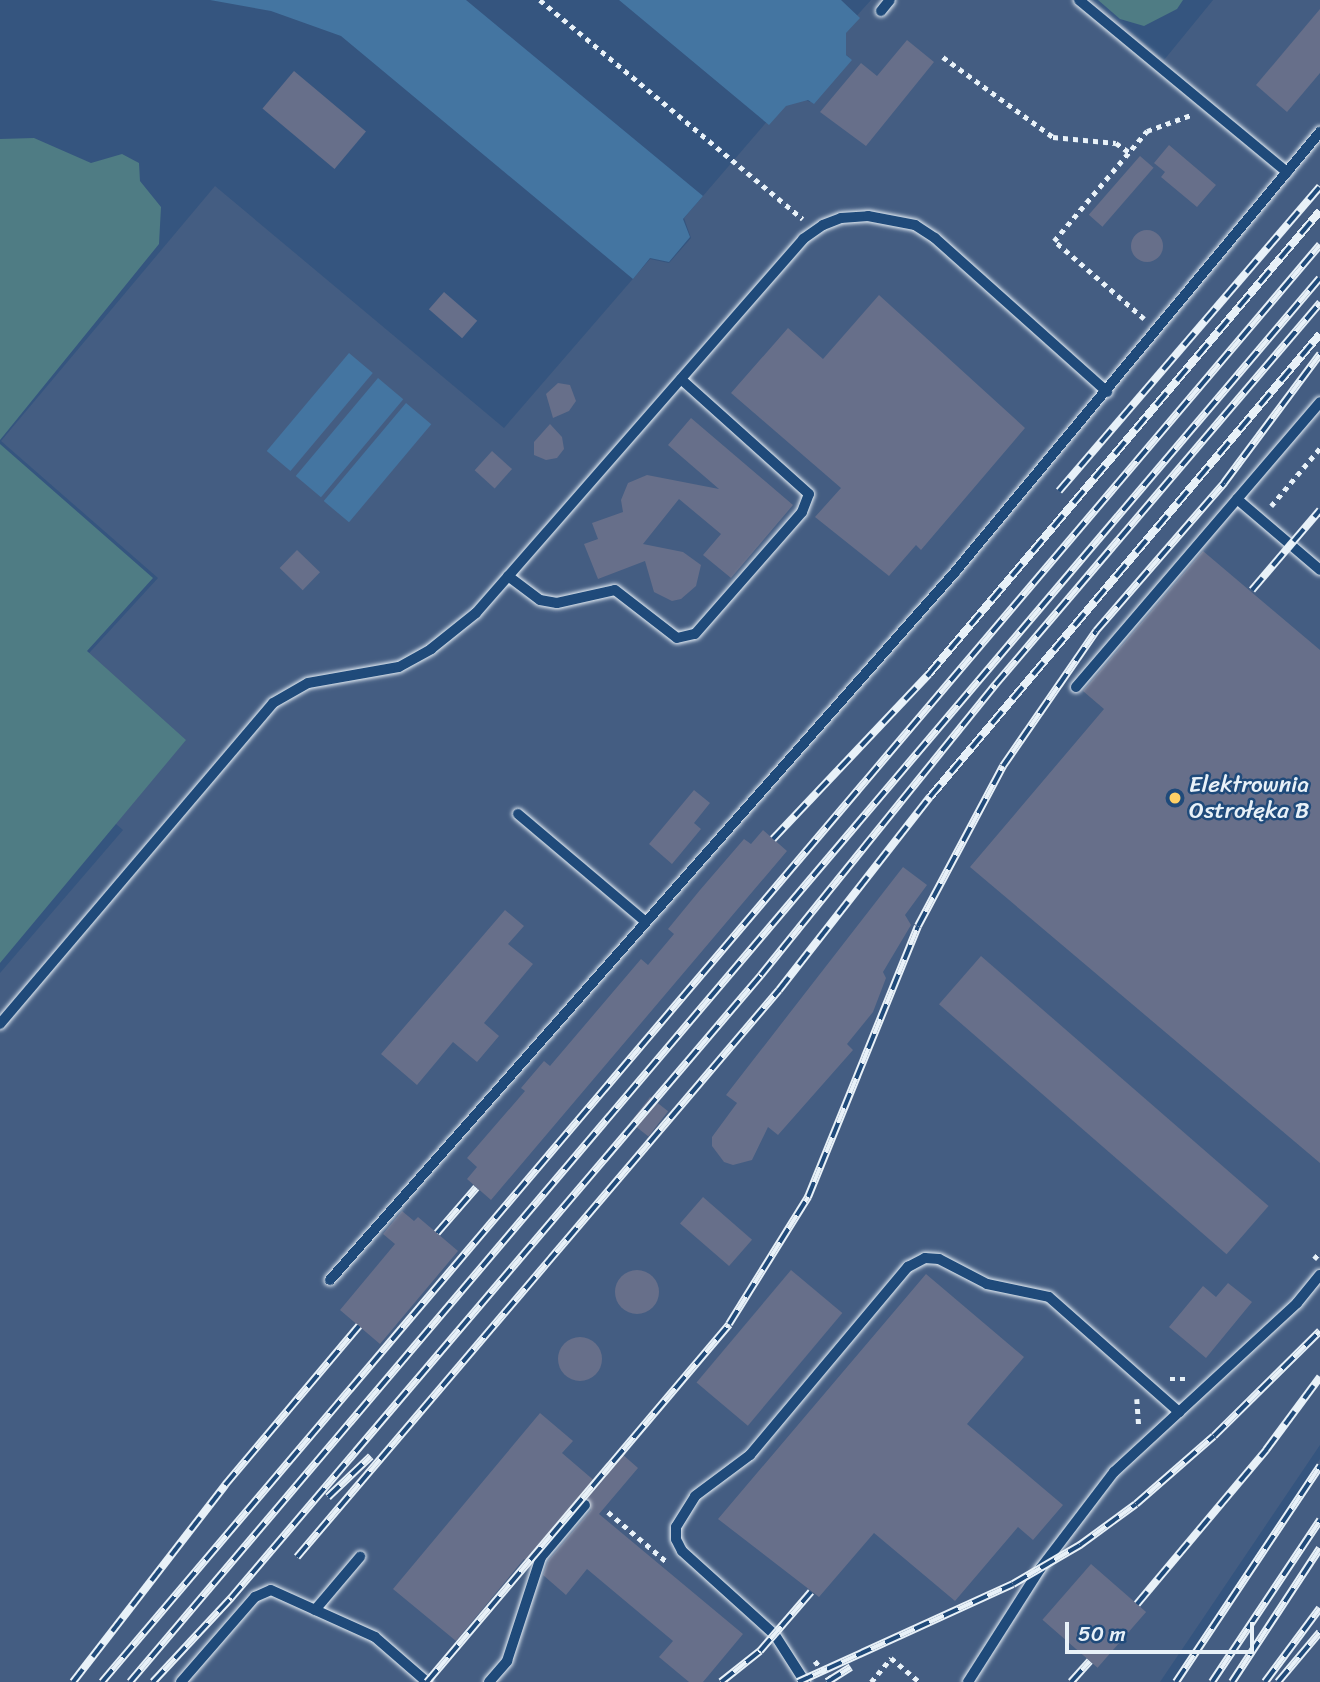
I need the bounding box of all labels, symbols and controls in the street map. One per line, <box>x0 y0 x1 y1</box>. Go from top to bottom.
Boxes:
place label: Elektrownia Ostrołęka B <box>1189 771 1309 825</box>
marker: Elektrownia Ostrołęka B <box>1167 790 1183 806</box>
scale bar <box>1068 1608 1257 1652</box>
text: 50 m <box>1078 1615 1126 1653</box>

